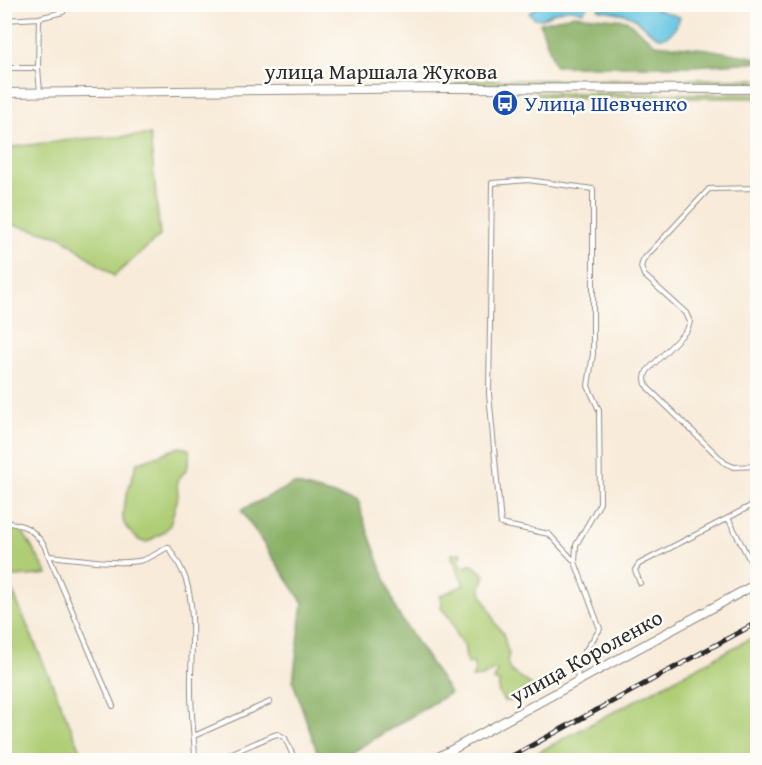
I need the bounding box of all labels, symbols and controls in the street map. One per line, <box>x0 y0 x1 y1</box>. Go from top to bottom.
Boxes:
street label: улица Маршала Жукова <box>263 55 498 87</box>
place label: Улица Шевченко <box>524 87 688 119</box>
bus stop icon: Улица Шевченко <box>490 88 520 118</box>
street label: улица Короленко <box>503 601 668 712</box>

